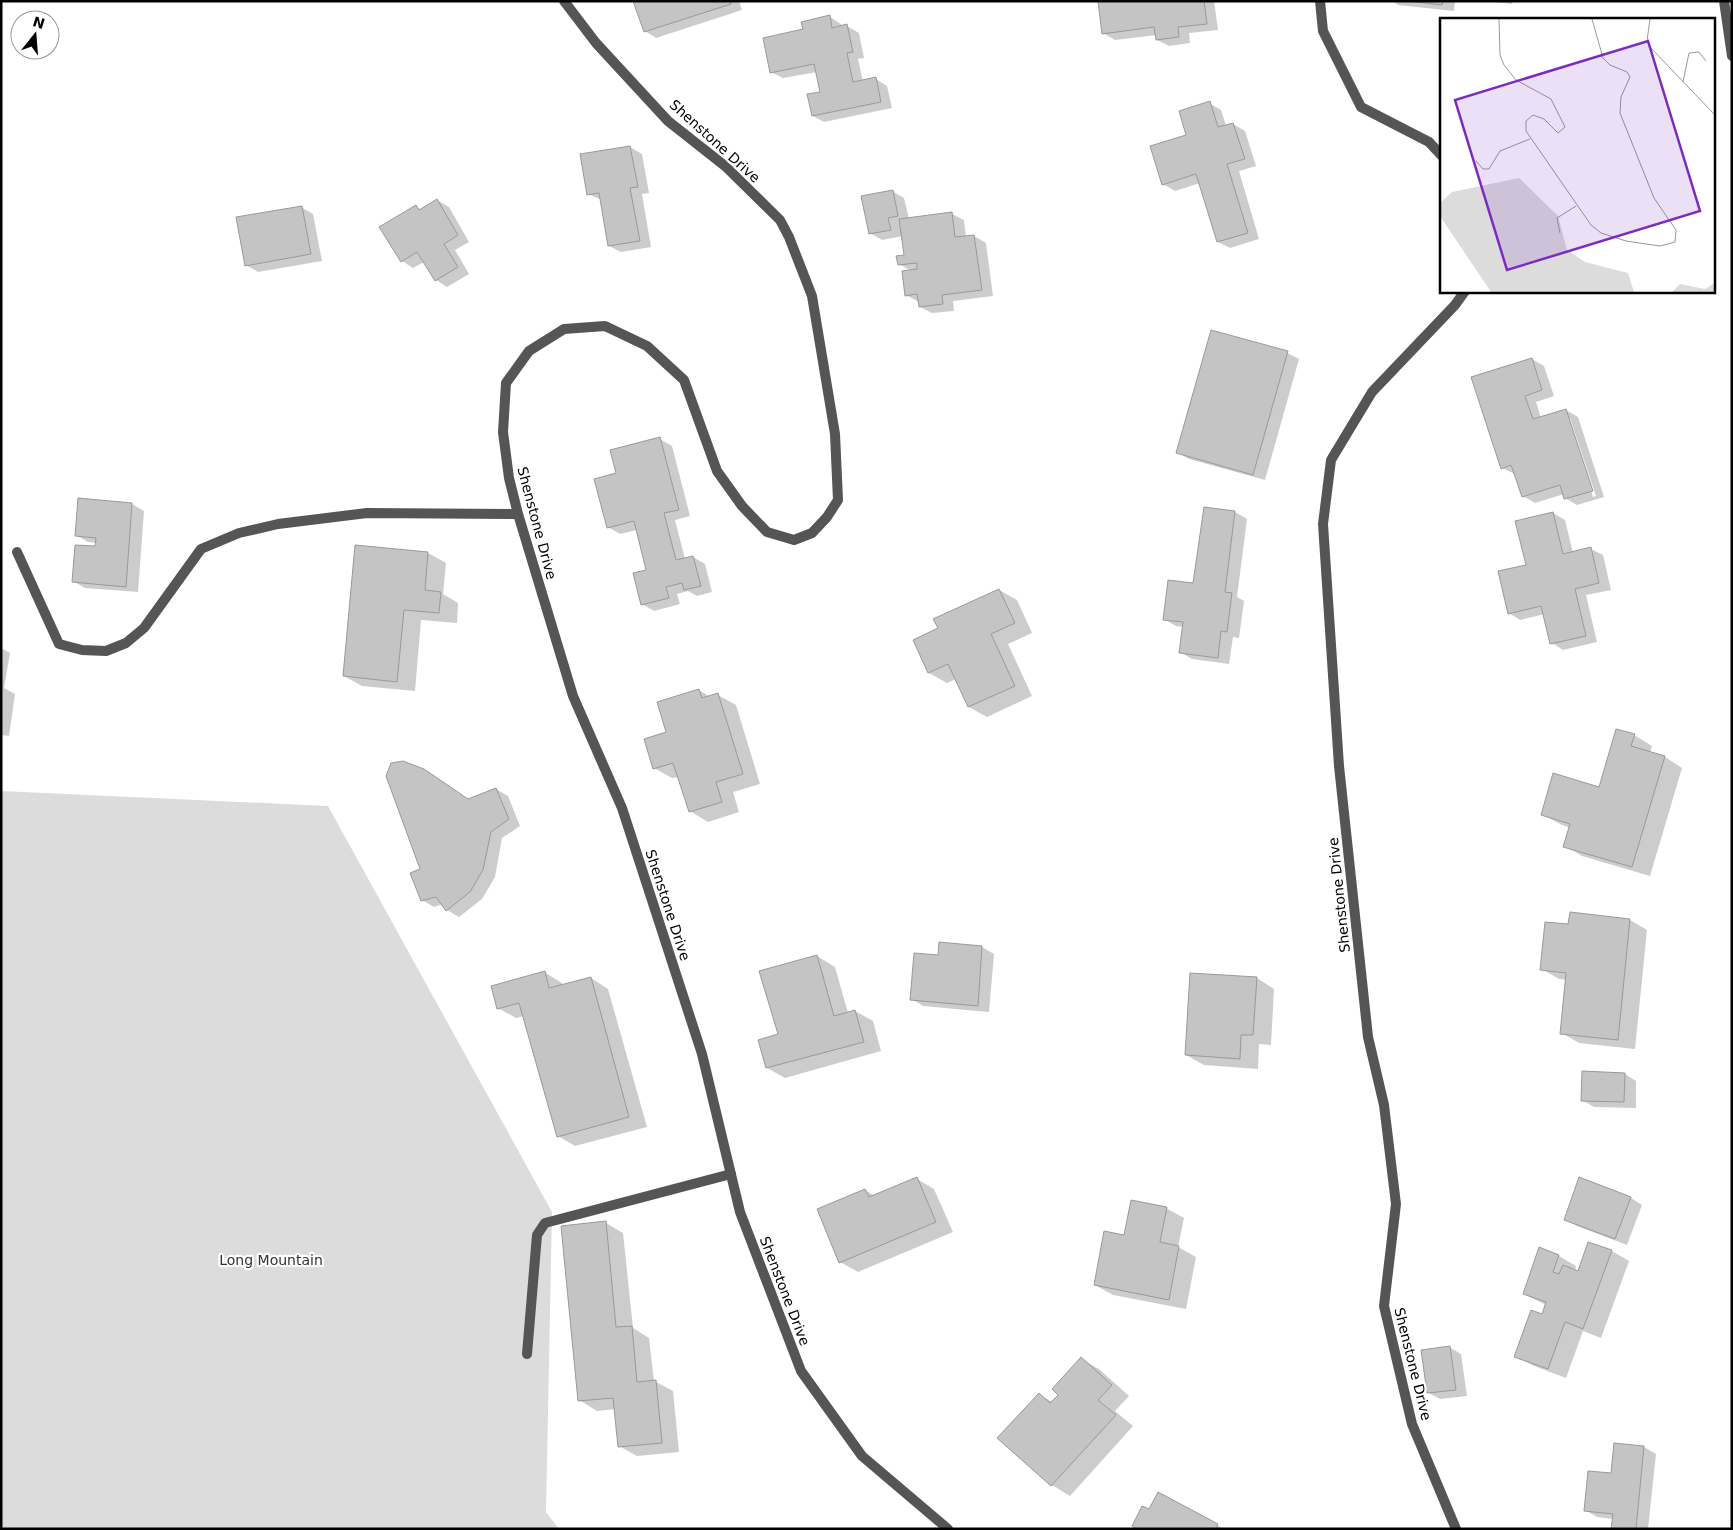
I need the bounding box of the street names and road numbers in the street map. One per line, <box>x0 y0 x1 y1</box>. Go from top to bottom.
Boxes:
street label: Shenstone Drive <box>667 96 763 186</box>
street label: Shenstone Drive <box>514 465 560 581</box>
street label: Shenstone Drive <box>1325 837 1353 953</box>
street label: Shenstone Drive <box>642 847 694 963</box>
street label: Shenstone Drive <box>757 1234 813 1348</box>
street label: Shenstone Drive <box>1391 1306 1435 1422</box>

